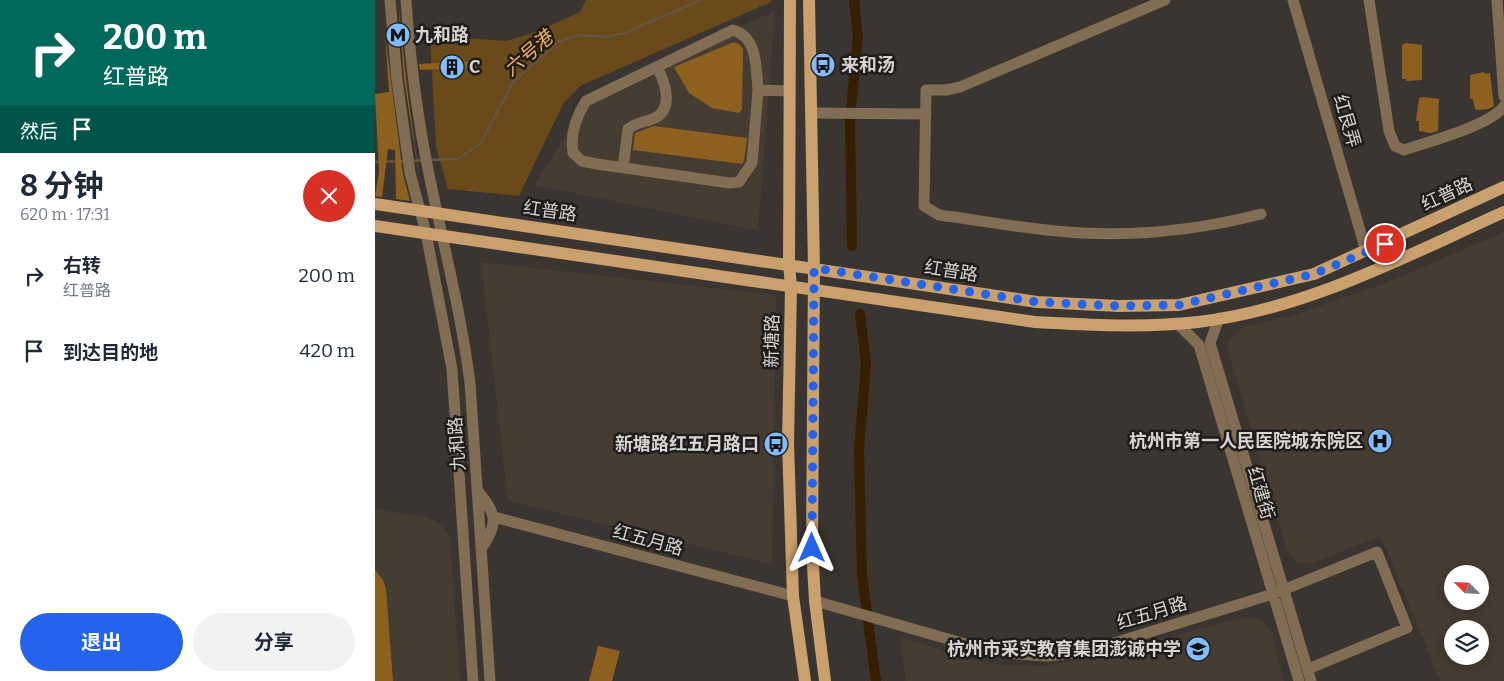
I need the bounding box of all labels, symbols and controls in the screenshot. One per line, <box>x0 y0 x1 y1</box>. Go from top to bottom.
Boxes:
text: 200 m <box>103 16 207 58</box>
icon: right <box>20 20 85 85</box>
metro station icon: 九和路 <box>385 22 411 48</box>
place label: 九和路 <box>415 24 469 46</box>
water label: 六号港 <box>499 24 560 81</box>
bus stop icon: 来和汤 <box>810 52 836 78</box>
building icon: C <box>439 54 465 80</box>
place label: 来和汤 <box>841 54 895 76</box>
place label: C <box>469 56 480 78</box>
text: 红普路 <box>103 63 169 90</box>
street label: 红艮弄 <box>1329 92 1365 150</box>
icon: arrive <box>68 115 96 143</box>
text: 然后 <box>20 120 58 143</box>
text: 8 分钟 <box>20 168 103 204</box>
button: close <box>303 170 355 222</box>
street label: 红普路 <box>1418 173 1476 215</box>
street label: 红普路 <box>522 196 578 226</box>
text: 620 m · 17:31 <box>20 205 110 224</box>
pin <box>1364 223 1406 265</box>
icon: arrive <box>1371 230 1399 258</box>
text: 右转 <box>63 254 101 277</box>
street label: 红普路 <box>923 256 979 286</box>
icon: right <box>20 262 48 290</box>
text: 200 m <box>298 264 355 287</box>
text: 红普路 <box>63 281 111 300</box>
street label: 新塘路 <box>761 314 783 368</box>
icon: arrive <box>20 337 48 365</box>
text: 420 m <box>299 339 355 362</box>
text: 到达目的地 <box>63 341 158 364</box>
street label: 九和路 <box>444 416 470 472</box>
hospital icon: 杭州市第一人民医院城东院区 <box>1367 428 1393 454</box>
place label: 杭州市第一人民医院城东院区 <box>1129 430 1363 452</box>
bus stop icon: 新塘路红五月路口 <box>763 431 789 457</box>
place label: 新塘路红五月路口 <box>615 433 759 455</box>
street label: 红建街 <box>1243 464 1279 522</box>
street label: 红五月路 <box>610 520 686 560</box>
position arrow <box>785 521 837 573</box>
north arrow <box>1444 565 1489 610</box>
map controls <box>1444 565 1489 665</box>
street label: 红五月路 <box>1114 592 1190 634</box>
button: 退出 <box>20 613 183 671</box>
button: 分享 <box>193 613 355 671</box>
button: layers <box>1444 620 1489 665</box>
school or university icon: 杭州市采实教育集团澎诚中学 <box>1185 636 1211 662</box>
place label: 杭州市采实教育集团澎诚中学 <box>947 638 1181 660</box>

